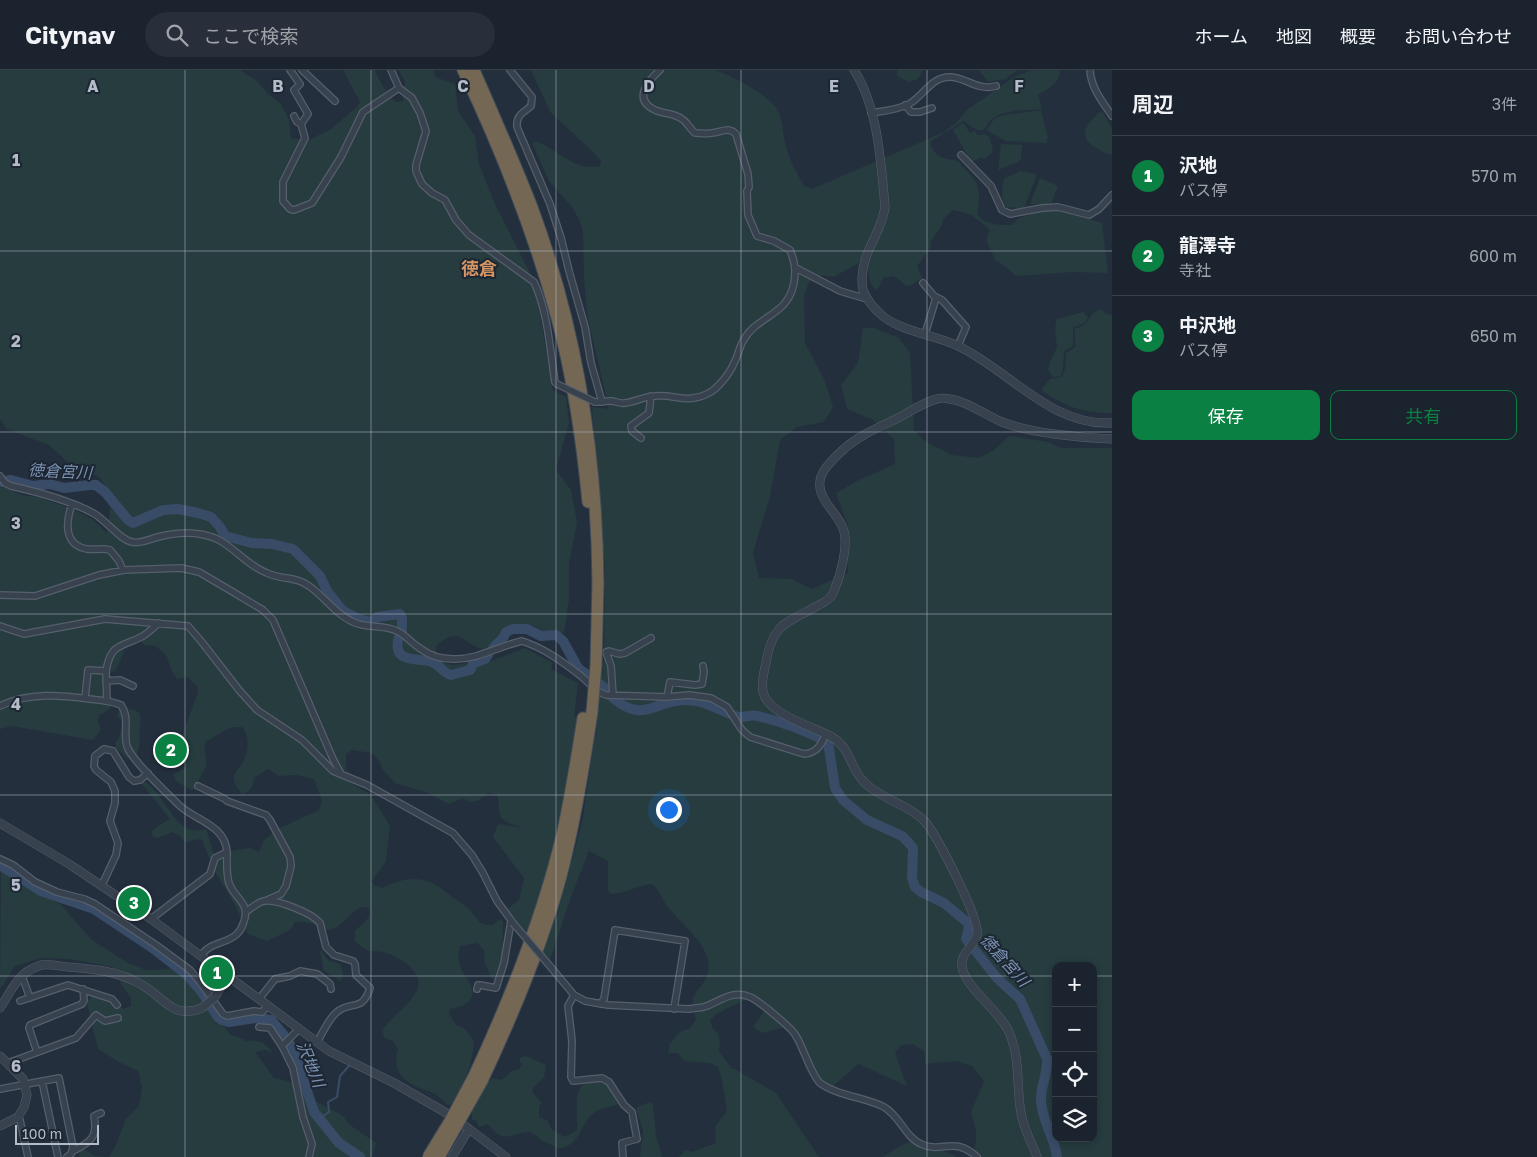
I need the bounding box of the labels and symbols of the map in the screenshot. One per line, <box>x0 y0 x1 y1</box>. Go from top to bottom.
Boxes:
text: A <box>87 76 99 96</box>
text: B <box>272 76 284 96</box>
text: C <box>457 76 469 96</box>
text: D <box>643 76 655 96</box>
text: E <box>829 76 839 96</box>
text: F <box>1014 76 1024 96</box>
text: 1 <box>12 150 20 170</box>
district label: 徳倉 <box>461 257 497 279</box>
text: 2 <box>11 331 21 351</box>
water label: 徳倉宮川 <box>28 459 94 483</box>
text: 3 <box>11 513 21 533</box>
text: 4 <box>11 694 21 714</box>
pin: 2 <box>155 731 187 769</box>
your location <box>656 797 682 823</box>
text: 5 <box>11 875 21 895</box>
pin: 3 <box>118 884 150 922</box>
water label: 徳倉宮川 <box>976 930 1035 992</box>
pin: 1 <box>201 954 233 992</box>
water label: 沢地川 <box>293 1038 330 1092</box>
text: 6 <box>11 1056 21 1076</box>
scale bar <box>15 1122 99 1145</box>

